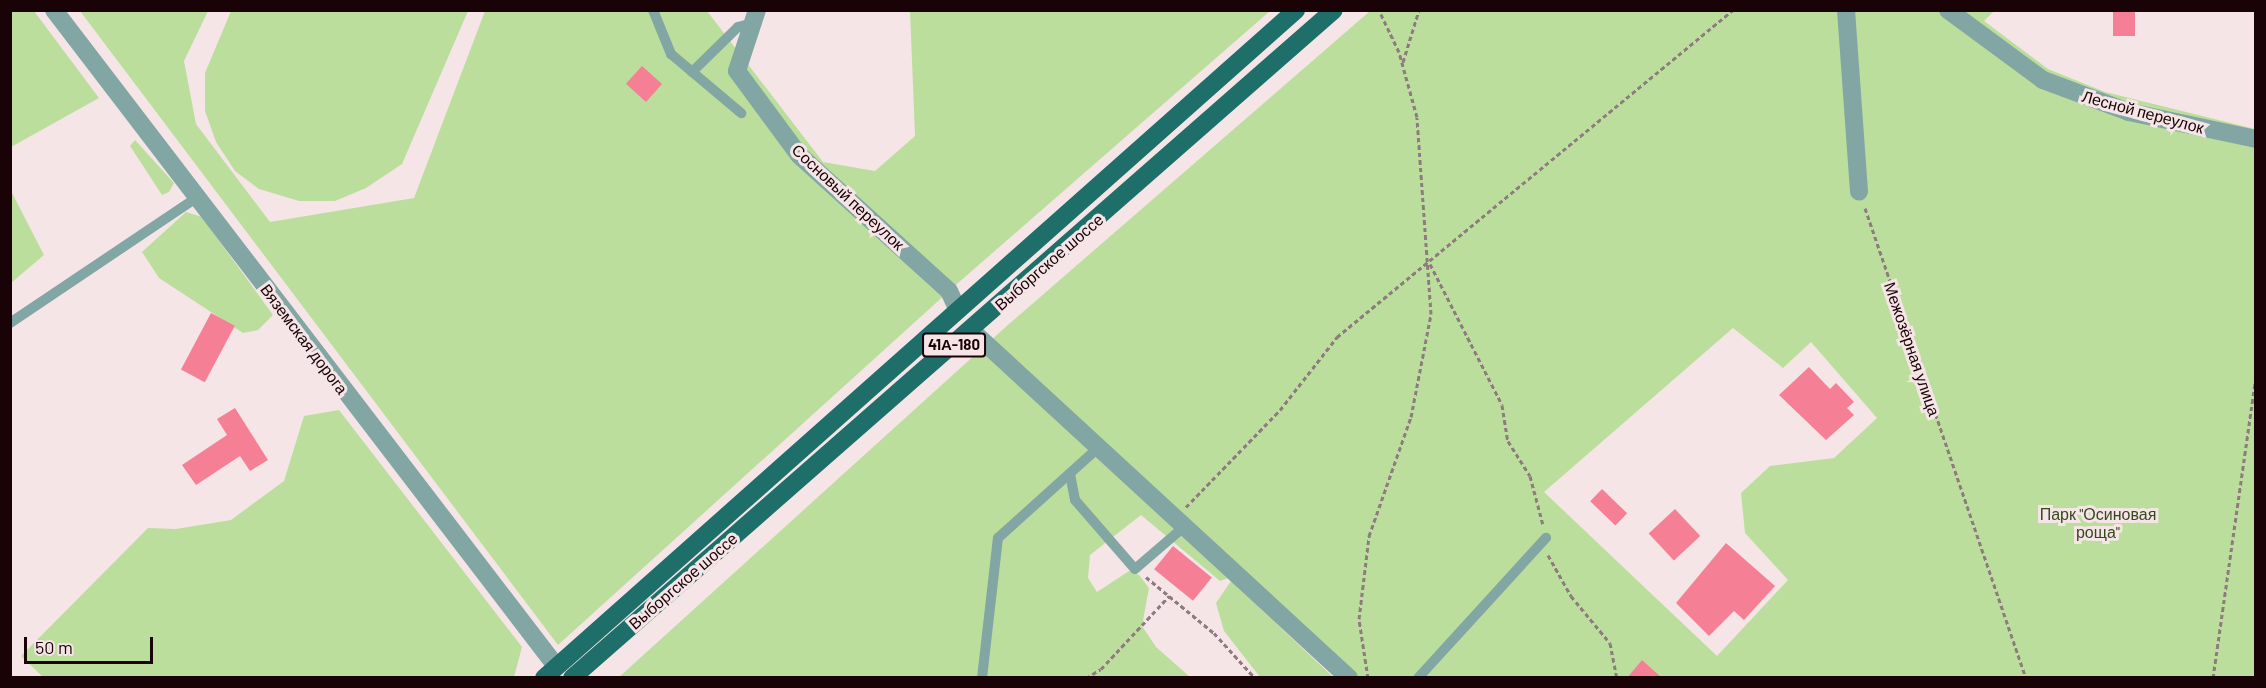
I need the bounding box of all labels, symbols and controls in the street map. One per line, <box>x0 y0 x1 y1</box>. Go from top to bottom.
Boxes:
street label: Лесной переулок <box>2080 86 2206 138</box>
street label: Сосновый переулок <box>788 140 908 254</box>
street label: Выборгское шоссе <box>991 210 1107 314</box>
street label: Вяземская дорога <box>256 280 352 398</box>
street label: Межозёрная улица <box>1880 280 1944 418</box>
road number: 41А-180 <box>921 333 987 357</box>
park label: Парк "Осиновая роща" <box>2040 504 2156 542</box>
street label: Выборгское шоссе <box>625 529 741 633</box>
scale bar <box>27 625 156 663</box>
text: 50 m <box>35 636 73 658</box>

